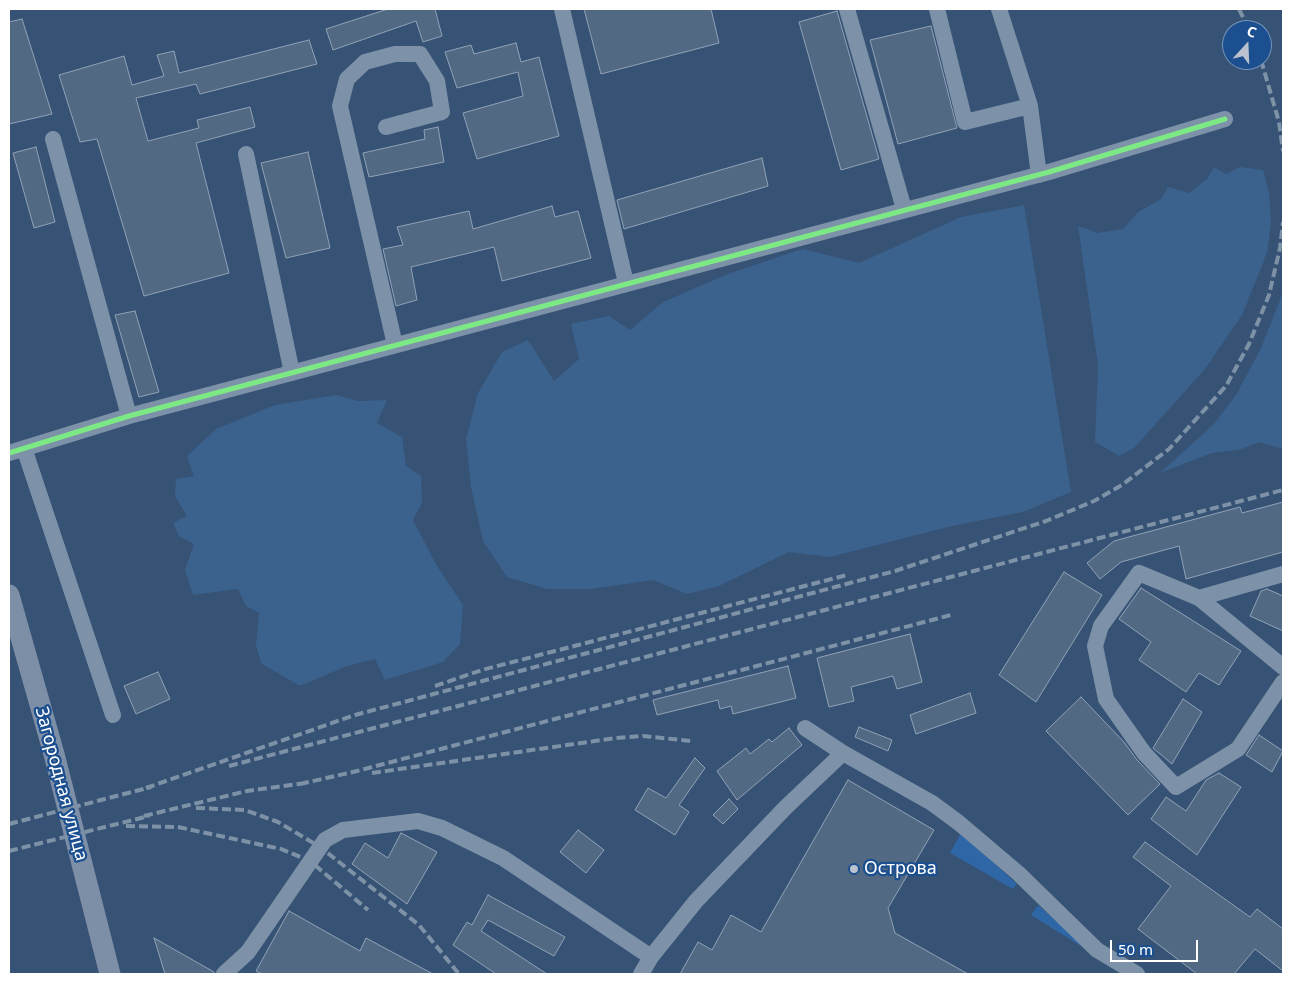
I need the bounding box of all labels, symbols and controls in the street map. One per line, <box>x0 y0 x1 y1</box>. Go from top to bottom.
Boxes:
north arrow <box>1222 20 1272 70</box>
text: С <box>1244 21 1259 42</box>
street label: Загородная улица <box>30 705 92 863</box>
place label: Острова <box>864 858 937 880</box>
marker: Острова <box>848 863 860 875</box>
scale bar <box>1112 930 1200 962</box>
text: 50 m <box>1118 939 1153 959</box>

